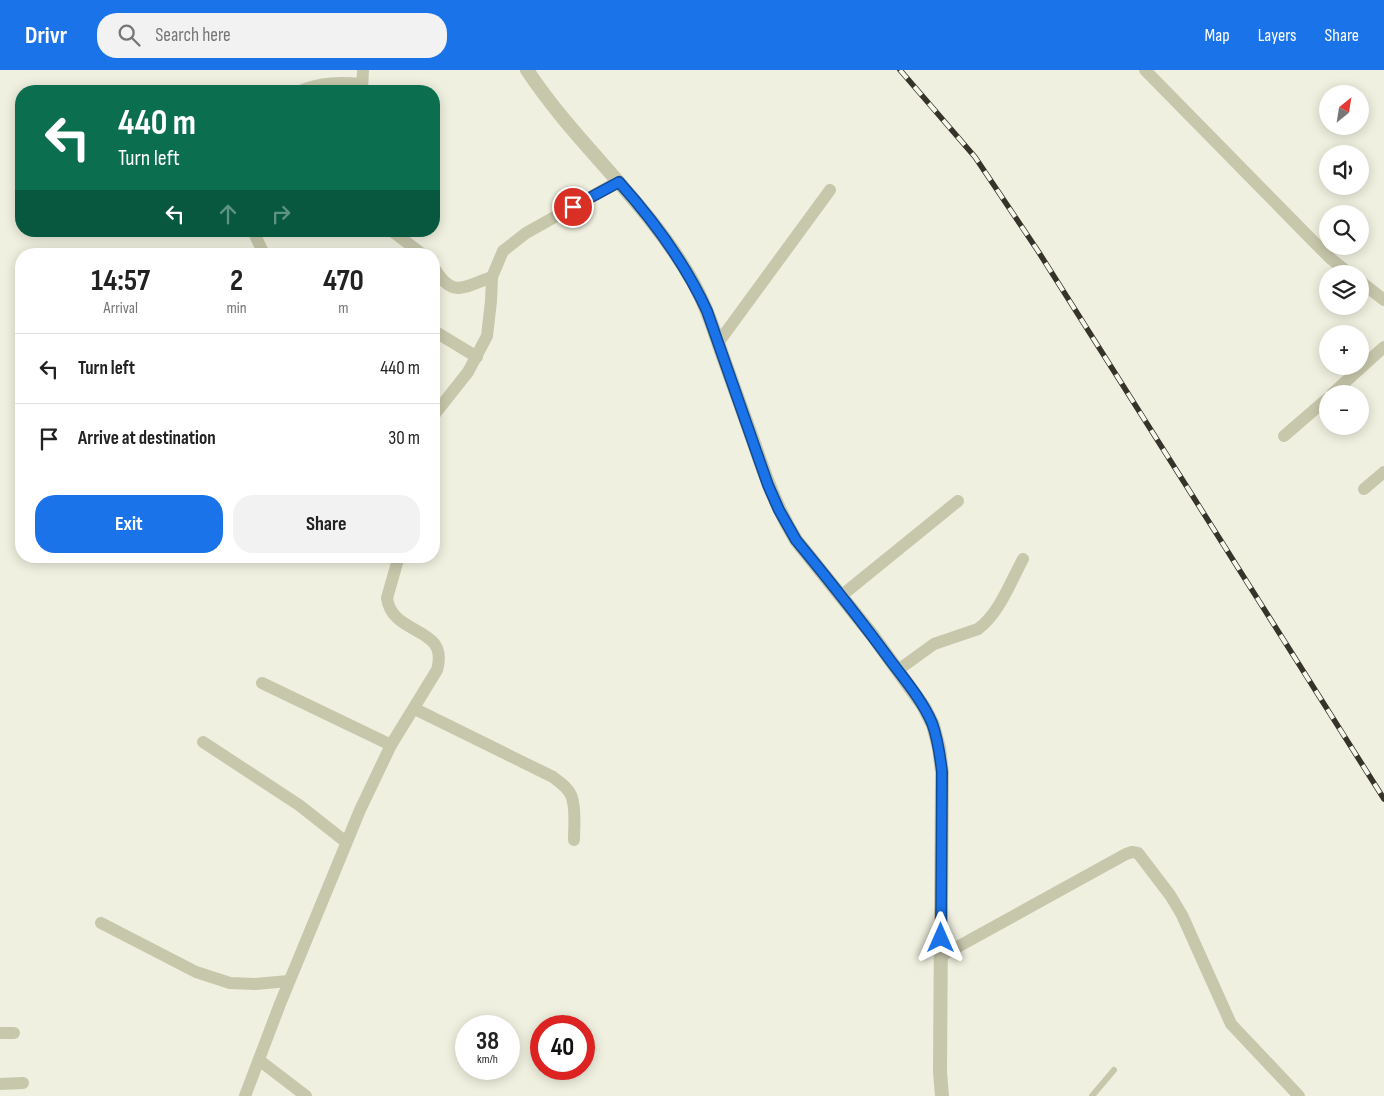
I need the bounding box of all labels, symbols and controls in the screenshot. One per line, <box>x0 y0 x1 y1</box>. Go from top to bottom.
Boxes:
search box <box>97 13 447 58</box>
text: Drivr <box>25 21 67 50</box>
icon: search <box>115 21 143 49</box>
text: Search here <box>155 24 231 47</box>
text: Map <box>1205 25 1230 46</box>
text: Layers <box>1258 25 1297 46</box>
text: Share <box>1325 25 1359 46</box>
north arrow <box>1319 85 1369 135</box>
map controls <box>1319 85 1369 435</box>
text: 440 m <box>118 102 196 145</box>
icon: left <box>35 105 100 170</box>
text: Turn left <box>118 145 180 172</box>
button: sound <box>1319 145 1369 195</box>
pin <box>552 186 594 228</box>
icon: arrive <box>559 193 587 221</box>
icon: left <box>161 200 189 228</box>
icon: ahead <box>214 200 242 228</box>
icon: right <box>267 200 295 228</box>
button: search <box>1319 205 1369 255</box>
text: 14:57 <box>91 263 150 299</box>
text: 2 <box>230 263 243 299</box>
text: 470 <box>323 263 364 299</box>
button: layers <box>1319 265 1369 315</box>
text: Arrival <box>104 299 138 318</box>
text: min <box>226 299 247 318</box>
text: m <box>338 299 348 318</box>
button: + <box>1319 325 1369 375</box>
icon: left <box>35 355 63 383</box>
text: Turn left <box>78 357 135 380</box>
text: 440 m <box>380 357 420 380</box>
button: − <box>1319 385 1369 435</box>
icon: arrive <box>35 425 63 453</box>
text: Arrive at destination <box>78 427 216 450</box>
text: 30 m <box>388 427 420 450</box>
button: Exit <box>35 495 223 553</box>
button: Share <box>233 495 420 553</box>
position arrow <box>914 911 966 963</box>
speed limit sign: 40 <box>530 1015 595 1080</box>
text: 38 <box>476 1026 499 1057</box>
text: km/h <box>477 1052 498 1067</box>

